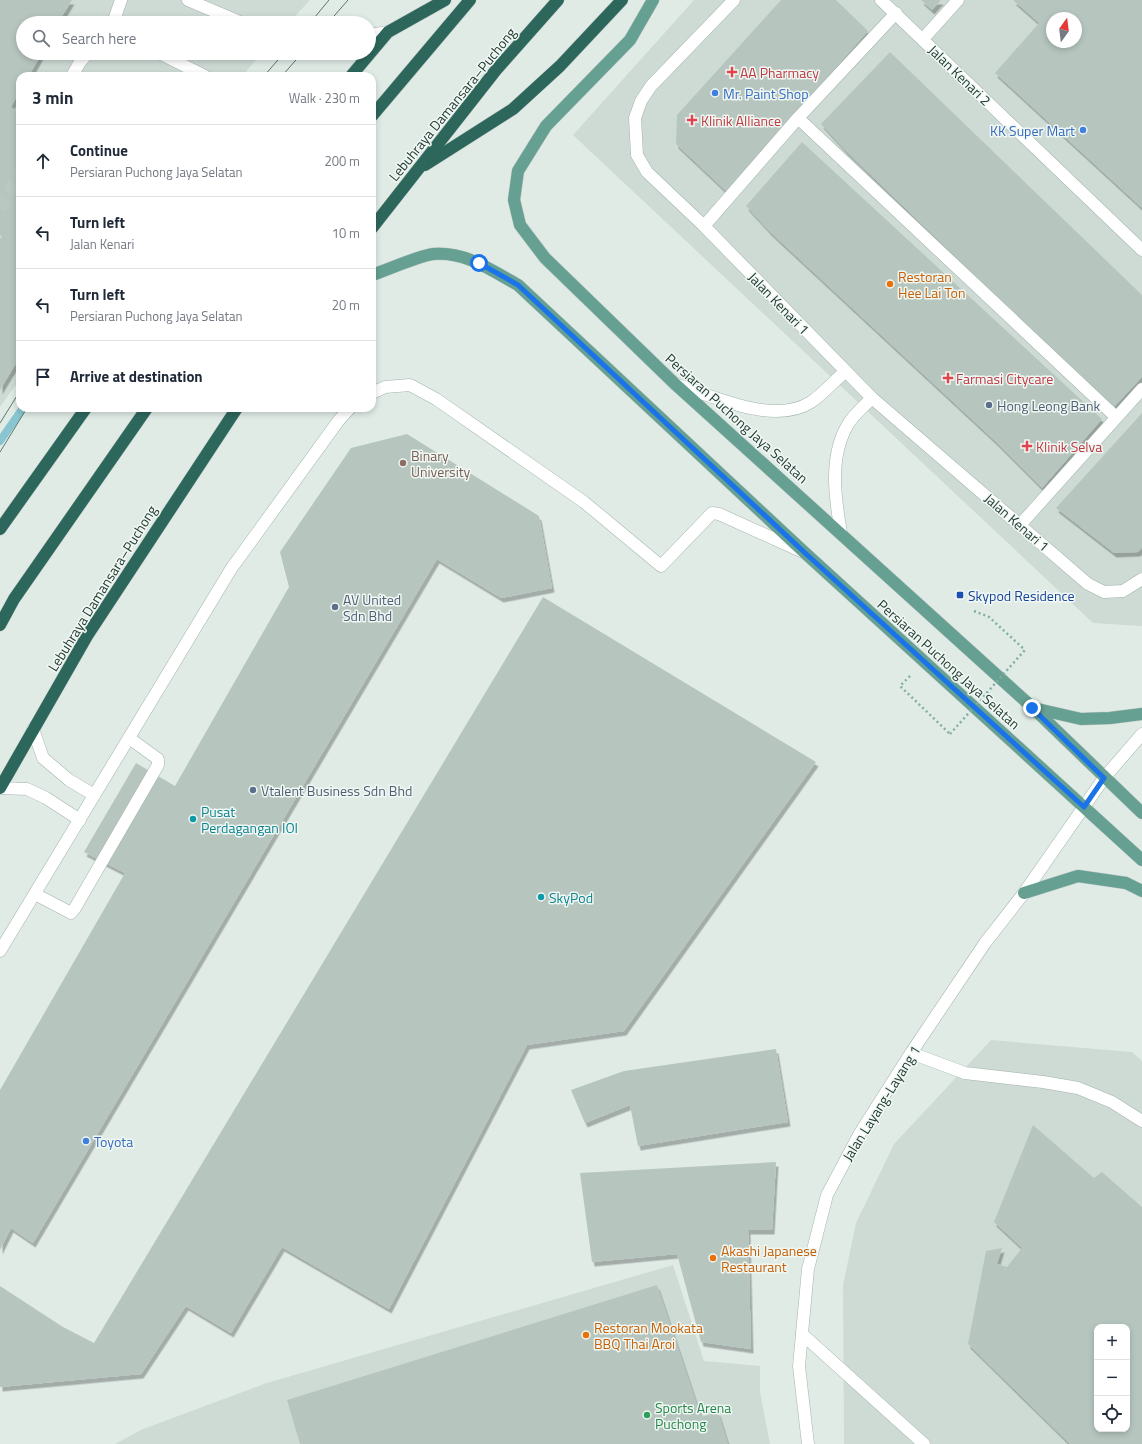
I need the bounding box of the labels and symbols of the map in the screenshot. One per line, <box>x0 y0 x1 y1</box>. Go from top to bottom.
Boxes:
north arrow <box>1046 12 1082 48</box>
street label: Lebuhraya Damansara–Puchong <box>383 23 521 185</box>
street label: Jalan Kenari 2 <box>924 40 996 110</box>
place label: AA Pharmacy <box>740 62 819 83</box>
marker: AA Pharmacy <box>727 67 737 77</box>
place label: Mr. Paint Shop <box>723 83 809 104</box>
marker: Mr. Paint Shop <box>710 88 720 98</box>
place label: Klinik Alliance <box>701 110 781 131</box>
marker: Klinik Alliance <box>686 114 698 126</box>
place label: KK Super Mart <box>990 120 1075 141</box>
marker: KK Super Mart <box>1078 125 1088 135</box>
route start <box>470 254 488 272</box>
place label: Restoran Hee Lai Ton <box>898 266 965 303</box>
street label: Jalan Kenari 1 <box>744 267 814 339</box>
marker: Restoran Hee Lai Ton <box>885 279 895 289</box>
street label: Persiaran Puchong Jaya Selatan <box>661 348 813 488</box>
place label: Farmasi Citycare <box>956 368 1053 389</box>
marker: Farmasi Citycare <box>943 373 953 383</box>
place label: Hong Leong Bank <box>997 395 1101 416</box>
marker: Hong Leong Bank <box>984 400 994 410</box>
place label: Klinik Selva <box>1036 436 1102 457</box>
marker: Klinik Selva <box>1021 440 1033 452</box>
place label: Binary University <box>411 445 471 482</box>
marker: Binary University <box>398 458 408 468</box>
street label: Jalan Kenari 1 <box>980 488 1054 556</box>
street label: Lebuhraya Damansara–Puchong <box>42 501 162 675</box>
place label: Skypod Residence <box>968 585 1075 606</box>
place label: AV United Sdn Bhd <box>343 589 401 626</box>
marker: Skypod Residence <box>955 590 965 600</box>
street label: Persiaran Puchong Jaya Selatan <box>873 594 1025 734</box>
marker: AV United Sdn Bhd <box>330 602 340 612</box>
route end <box>1023 699 1041 717</box>
place label: Vtalent Business Sdn Bhd <box>261 780 412 801</box>
marker: Vtalent Business Sdn Bhd <box>248 785 258 795</box>
place label: Pusat Perdagangan IOI <box>201 801 298 838</box>
marker: Pusat Perdagangan IOI <box>188 814 198 824</box>
place label: SkyPod <box>549 887 593 908</box>
marker: SkyPod <box>536 892 546 902</box>
street label: Jalan Layang-Layang 1 <box>837 1041 925 1165</box>
place label: Toyota <box>94 1131 133 1152</box>
marker: Toyota <box>81 1136 91 1146</box>
place label: Akashi Japanese Restaurant <box>721 1240 817 1277</box>
marker: Akashi Japanese Restaurant <box>708 1253 718 1263</box>
place label: Restoran Mookata BBQ Thai Aroi <box>594 1317 703 1354</box>
marker: Restoran Mookata BBQ Thai Aroi <box>581 1330 591 1340</box>
place label: Sports Arena Puchong <box>655 1397 731 1434</box>
marker: Sports Arena Puchong <box>642 1410 652 1420</box>

